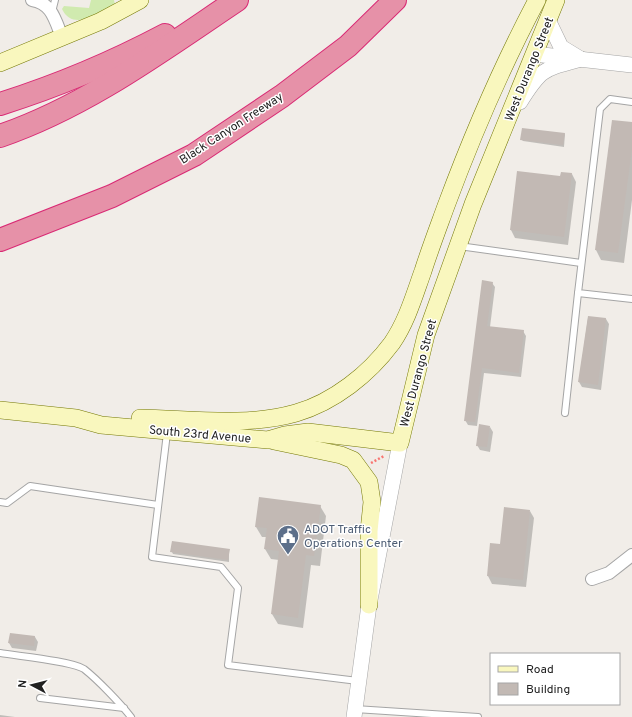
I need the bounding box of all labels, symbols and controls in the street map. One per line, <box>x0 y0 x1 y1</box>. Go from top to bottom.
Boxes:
street label: West Durango Street <box>502 15 558 124</box>
street label: Black Canyon Freeway <box>177 89 286 168</box>
street label: West Durango Street <box>397 318 441 429</box>
street label: South 23rd Avenue <box>148 423 252 447</box>
place label: ADOT Traffic Operations Center <box>304 522 403 552</box>
public building icon: ADOT Traffic Operations Center <box>275 523 301 556</box>
legend <box>490 653 620 705</box>
text: Road <box>526 662 554 678</box>
north arrow <box>12 665 52 705</box>
text: N <box>16 679 30 689</box>
text: Building <box>526 682 570 698</box>

